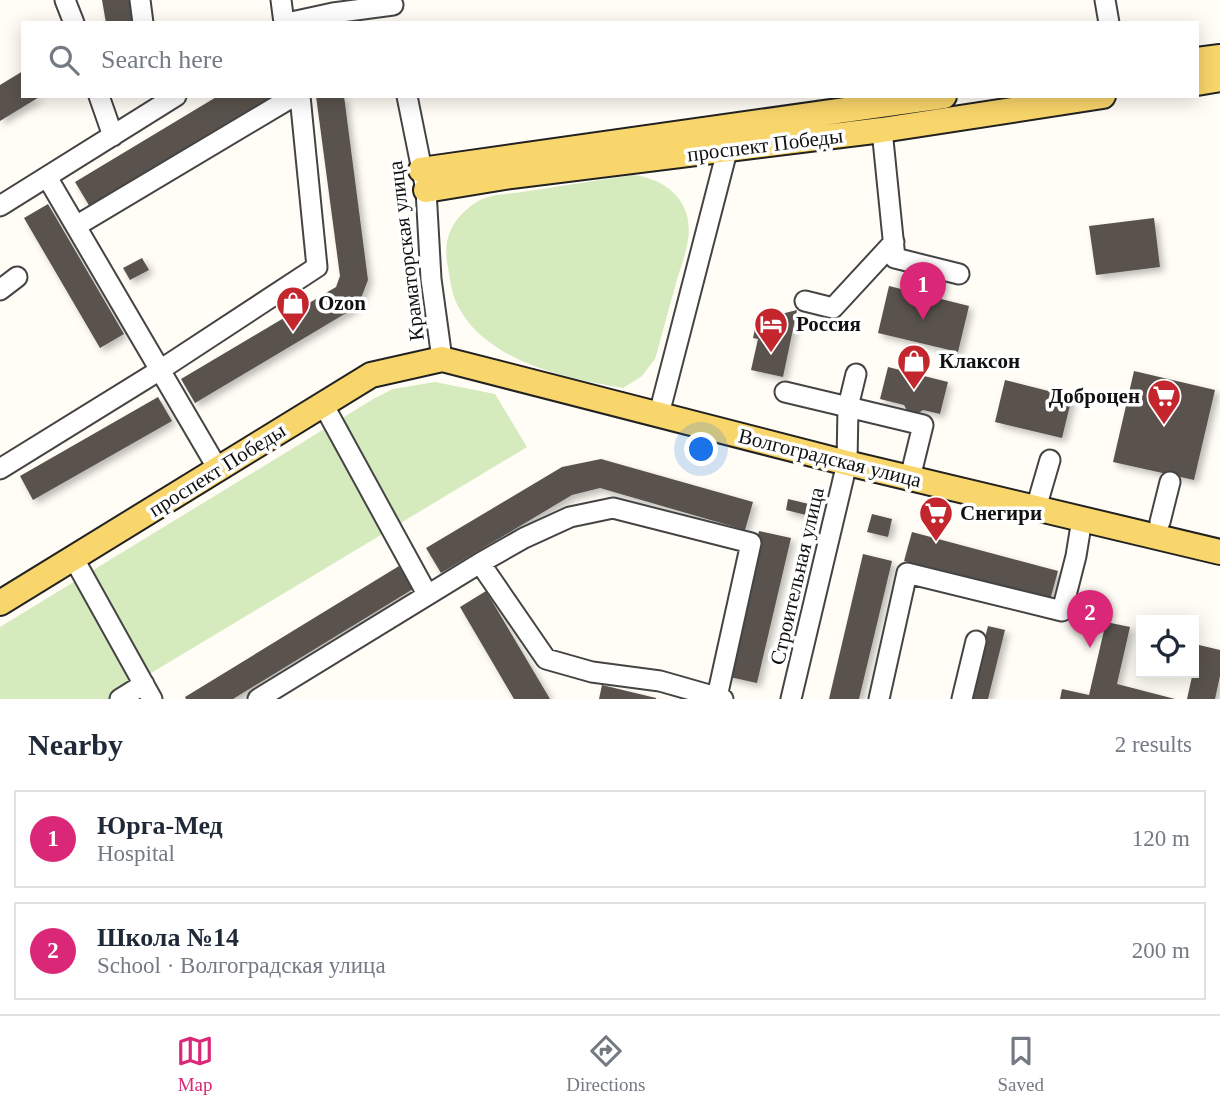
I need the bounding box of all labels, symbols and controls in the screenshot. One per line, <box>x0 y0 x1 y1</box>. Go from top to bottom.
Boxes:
search box <box>21 21 1199 98</box>
icon: search <box>45 41 83 79</box>
text: Search here <box>101 45 223 74</box>
street label: проспект Победы <box>686 124 844 166</box>
street label: Краматорская улица <box>383 159 429 342</box>
pin: 1 <box>900 262 946 320</box>
shop icon: Ozon <box>274 284 312 333</box>
place label: Ozon <box>318 291 366 315</box>
hotel icon: Россия <box>752 305 790 354</box>
place label: Россия <box>796 312 861 336</box>
shop icon: Клаксон <box>895 342 933 391</box>
place label: Клаксон <box>939 349 1020 373</box>
supermarket icon: Доброцен <box>1145 377 1183 426</box>
place label: Доброцен <box>1049 384 1140 408</box>
street label: проспект Победы <box>144 418 290 522</box>
street label: Волгоградская улица <box>736 424 925 493</box>
your location <box>684 432 718 466</box>
street label: Строительная улица <box>765 484 829 667</box>
supermarket icon: Снегири <box>917 494 955 543</box>
place label: Снегири <box>960 501 1042 525</box>
pin: 2 <box>1067 590 1113 648</box>
map controls <box>1136 615 1199 678</box>
button: locate <box>1136 615 1199 678</box>
text: Nearby <box>28 728 123 761</box>
text: 2 results <box>1115 732 1192 757</box>
text: Юрга-Мед <box>97 811 223 840</box>
text: 1 <box>47 826 59 851</box>
text: 120 m <box>1132 826 1190 851</box>
text: Hospital <box>97 841 175 866</box>
text: Школа №14 <box>97 923 239 952</box>
text: 2 <box>47 938 59 963</box>
text: 200 m <box>1132 938 1190 963</box>
text: School · Волгоградская улица <box>97 953 386 978</box>
tab: Map <box>176 1032 214 1096</box>
tab: Directions <box>566 1032 645 1096</box>
tab: Saved <box>997 1032 1044 1096</box>

